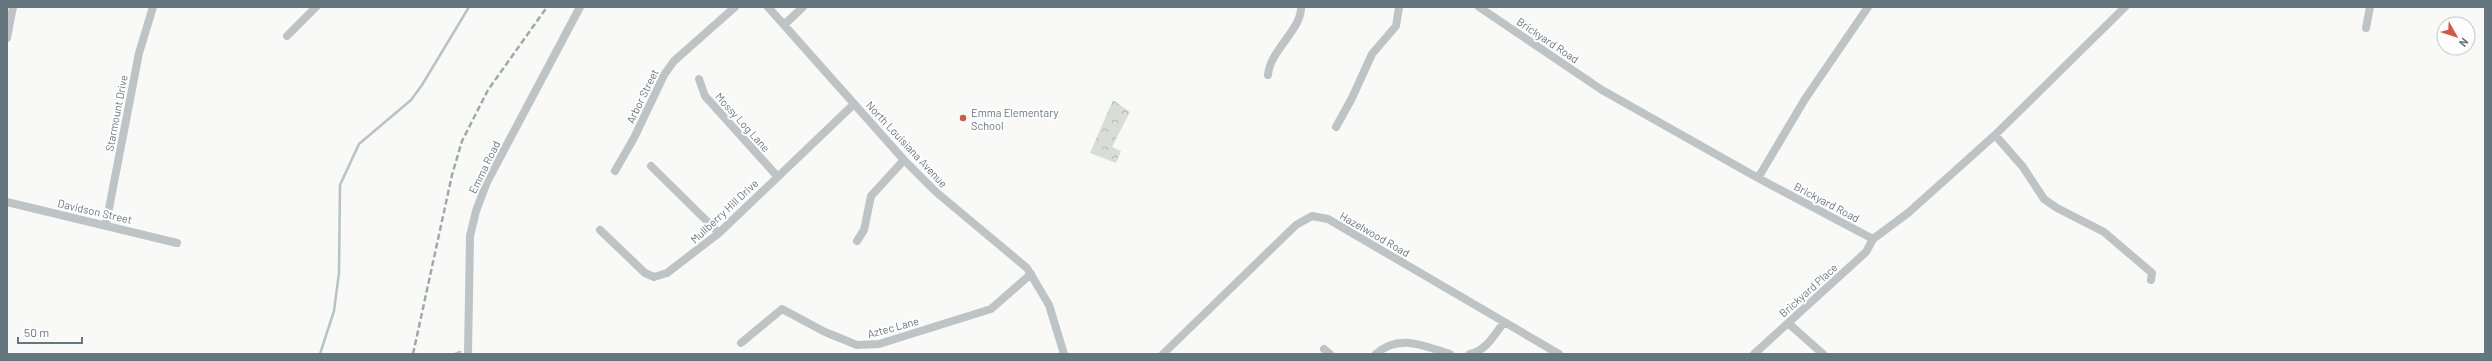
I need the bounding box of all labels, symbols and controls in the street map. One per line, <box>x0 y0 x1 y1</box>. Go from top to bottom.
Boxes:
street label: Brickyard Road <box>1515 14 1581 66</box>
north arrow <box>2436 16 2476 56</box>
text: N <box>2457 36 2472 50</box>
street label: Arbor Street <box>623 67 661 125</box>
street label: Starmount Drive <box>102 74 130 152</box>
street label: Mossy Log Lane <box>713 90 773 154</box>
street label: North Louisiana Avenue <box>864 98 950 190</box>
place label: Emma Elementary School <box>971 106 1059 132</box>
marker: Emma Elementary School <box>958 113 968 123</box>
street label: Emma Road <box>466 139 502 195</box>
street label: Mullberry Hill Drive <box>687 176 761 246</box>
street label: Brickyard Road <box>1792 179 1862 225</box>
street label: Davidson Street <box>57 196 133 226</box>
street label: Hazelwood Road <box>1338 209 1412 259</box>
street label: Brickyard Place <box>1776 260 1840 320</box>
street label: Aztec Lane <box>866 314 920 340</box>
scale bar <box>18 319 82 345</box>
text: 50 m <box>24 325 49 339</box>

